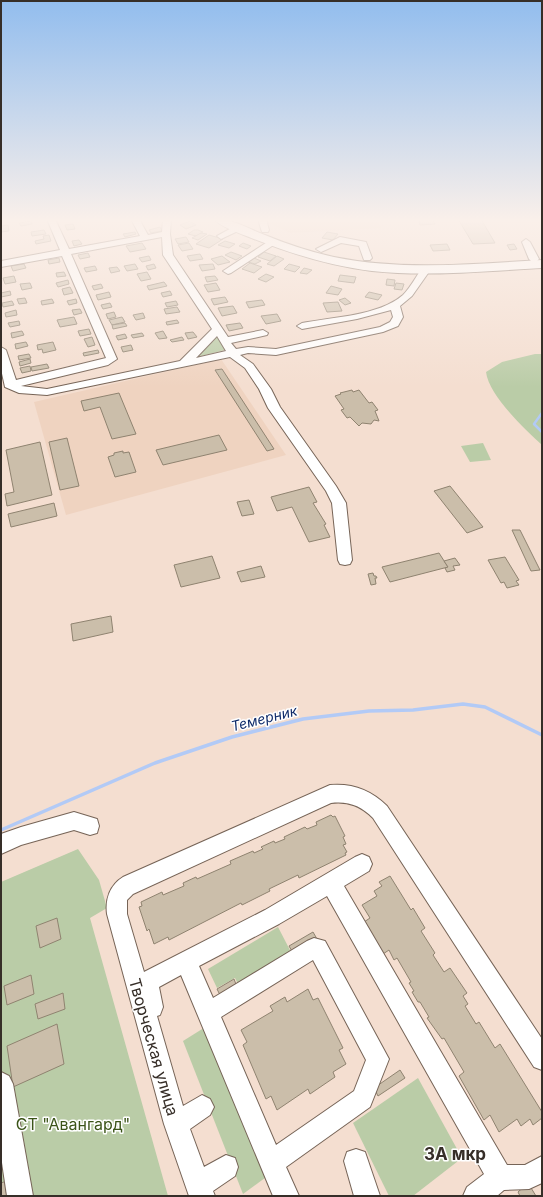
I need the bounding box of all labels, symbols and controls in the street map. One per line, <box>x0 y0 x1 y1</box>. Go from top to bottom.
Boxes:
water label: Темерник <box>229 701 299 734</box>
street label: Творческая улица <box>125 976 183 1118</box>
park label: СТ "Авангард" <box>16 1114 130 1134</box>
district label: 3А мкр <box>424 1144 486 1164</box>

